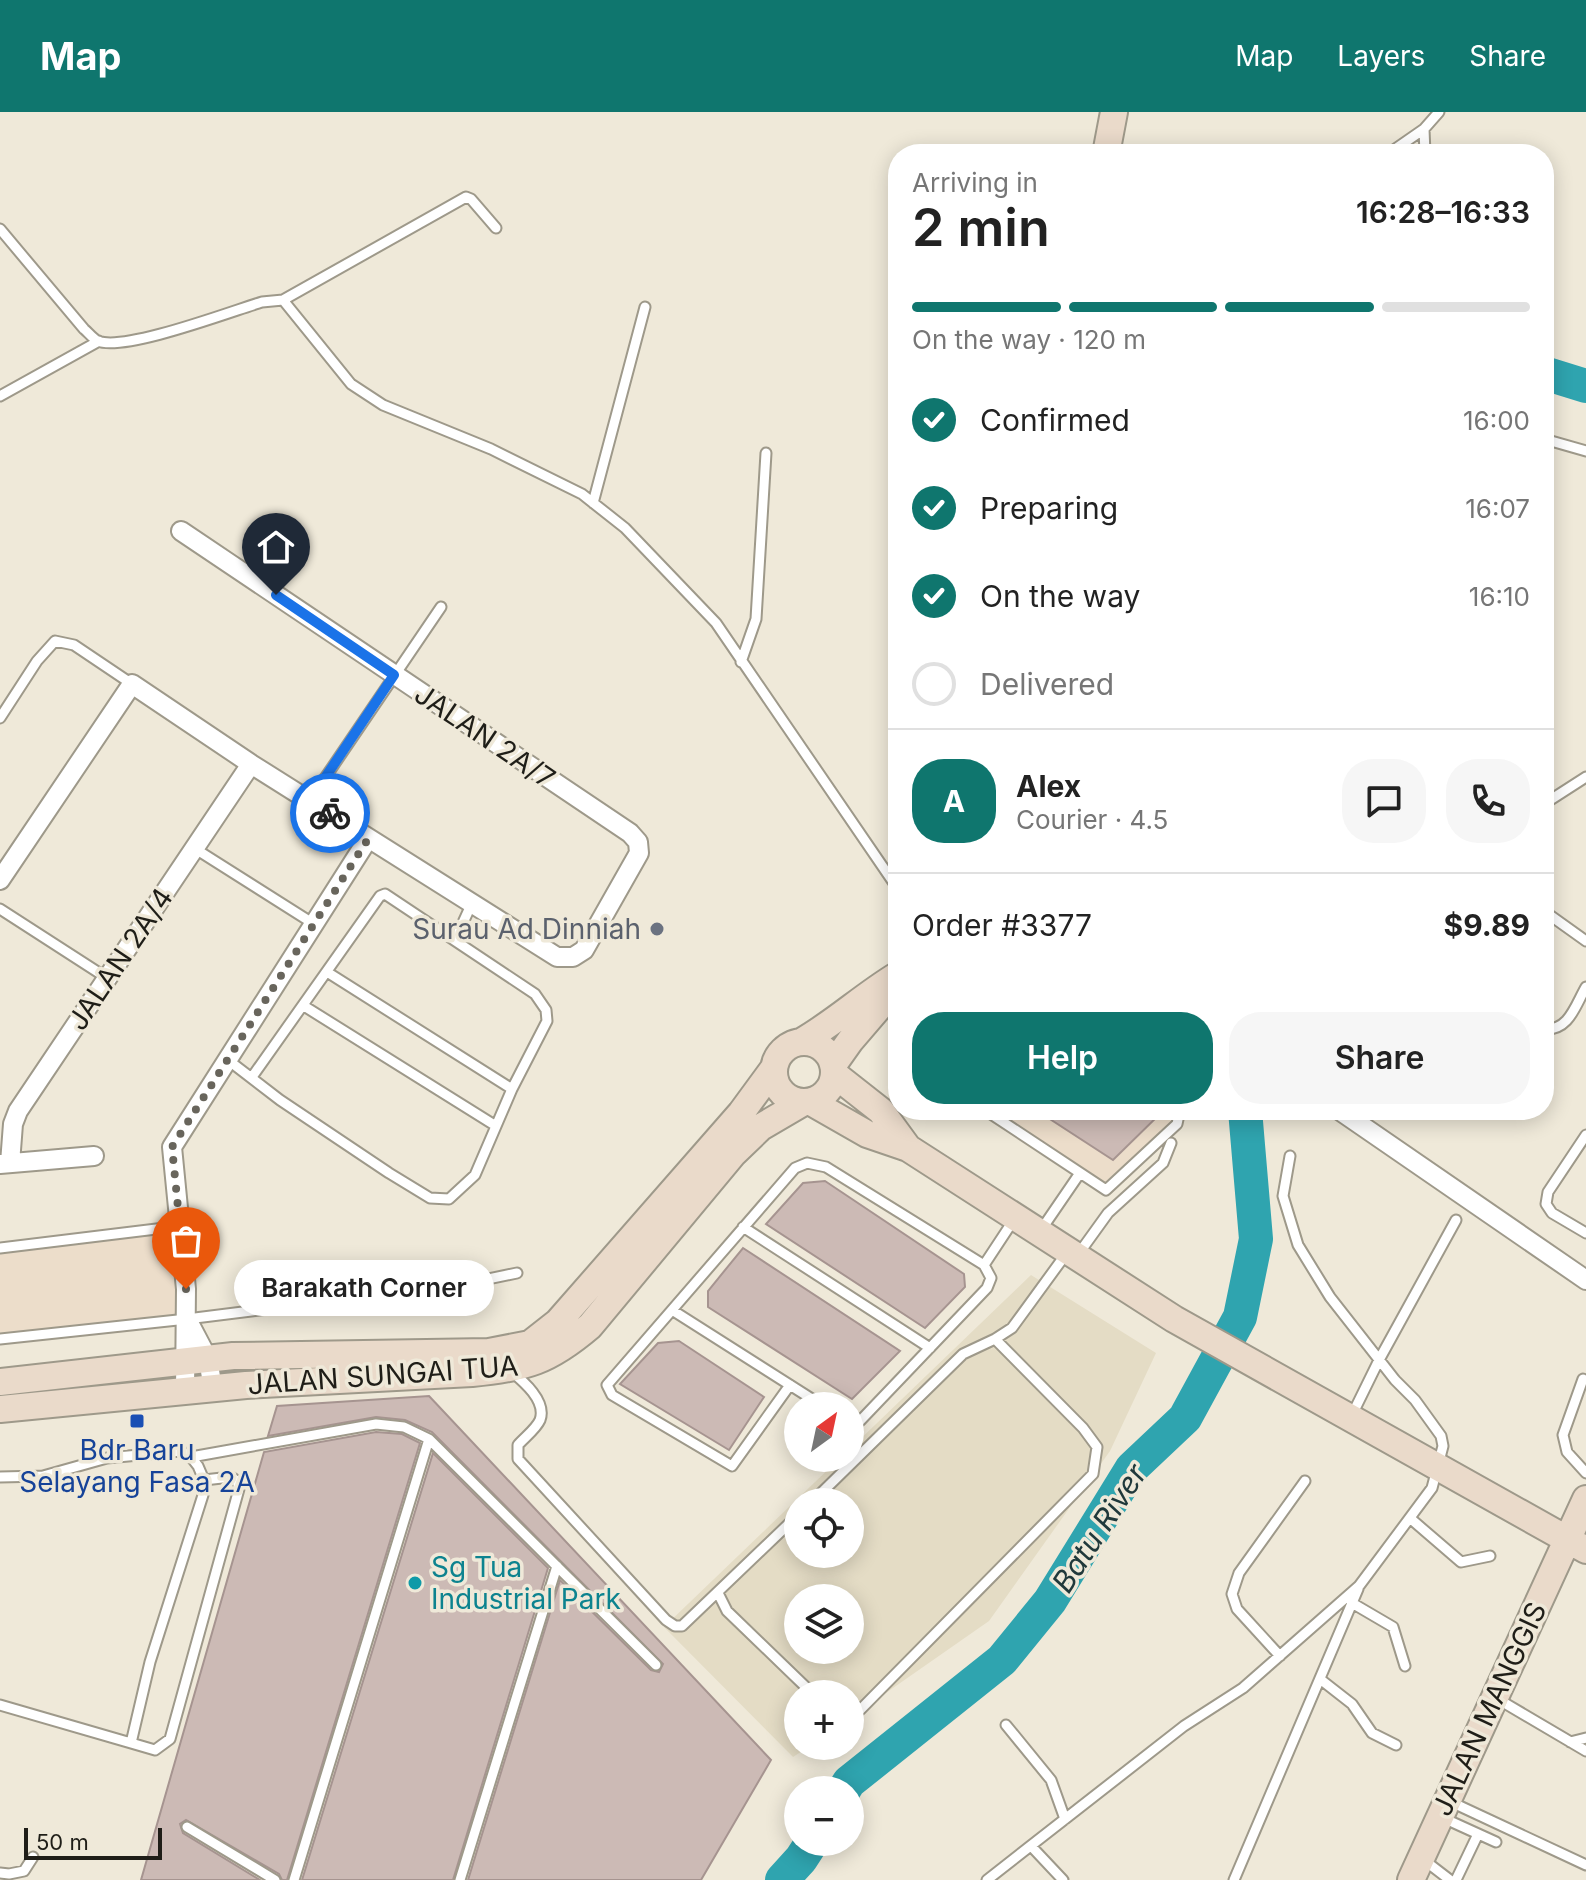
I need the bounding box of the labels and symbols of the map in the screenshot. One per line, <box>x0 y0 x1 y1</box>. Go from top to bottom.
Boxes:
pin <box>242 513 310 595</box>
street label: JALAN 2A/7 <box>408 677 562 795</box>
courier <box>290 773 370 853</box>
street label: JALAN 2A/4 <box>60 882 180 1036</box>
place label: Surau Ad Dinniah <box>412 912 641 946</box>
marker: Surau Ad Dinniah <box>648 920 666 938</box>
pin <box>152 1207 220 1289</box>
callout: Barakath Corner <box>234 1261 494 1317</box>
street label: JALAN SUNGAI TUA <box>246 1349 520 1401</box>
north arrow <box>784 1392 864 1472</box>
marker: Bdr Baru Selayang Fasa 2A <box>128 1412 146 1430</box>
place label: Bdr Baru Selayang Fasa 2A <box>19 1433 255 1499</box>
water label: Batu River <box>1044 1457 1154 1599</box>
place label: Sg Tua Industrial Park <box>431 1550 621 1616</box>
marker: Sg Tua Industrial Park <box>406 1574 424 1592</box>
street label: JALAN MANGGIS <box>1425 1597 1553 1821</box>
scale bar <box>24 1824 162 1860</box>

